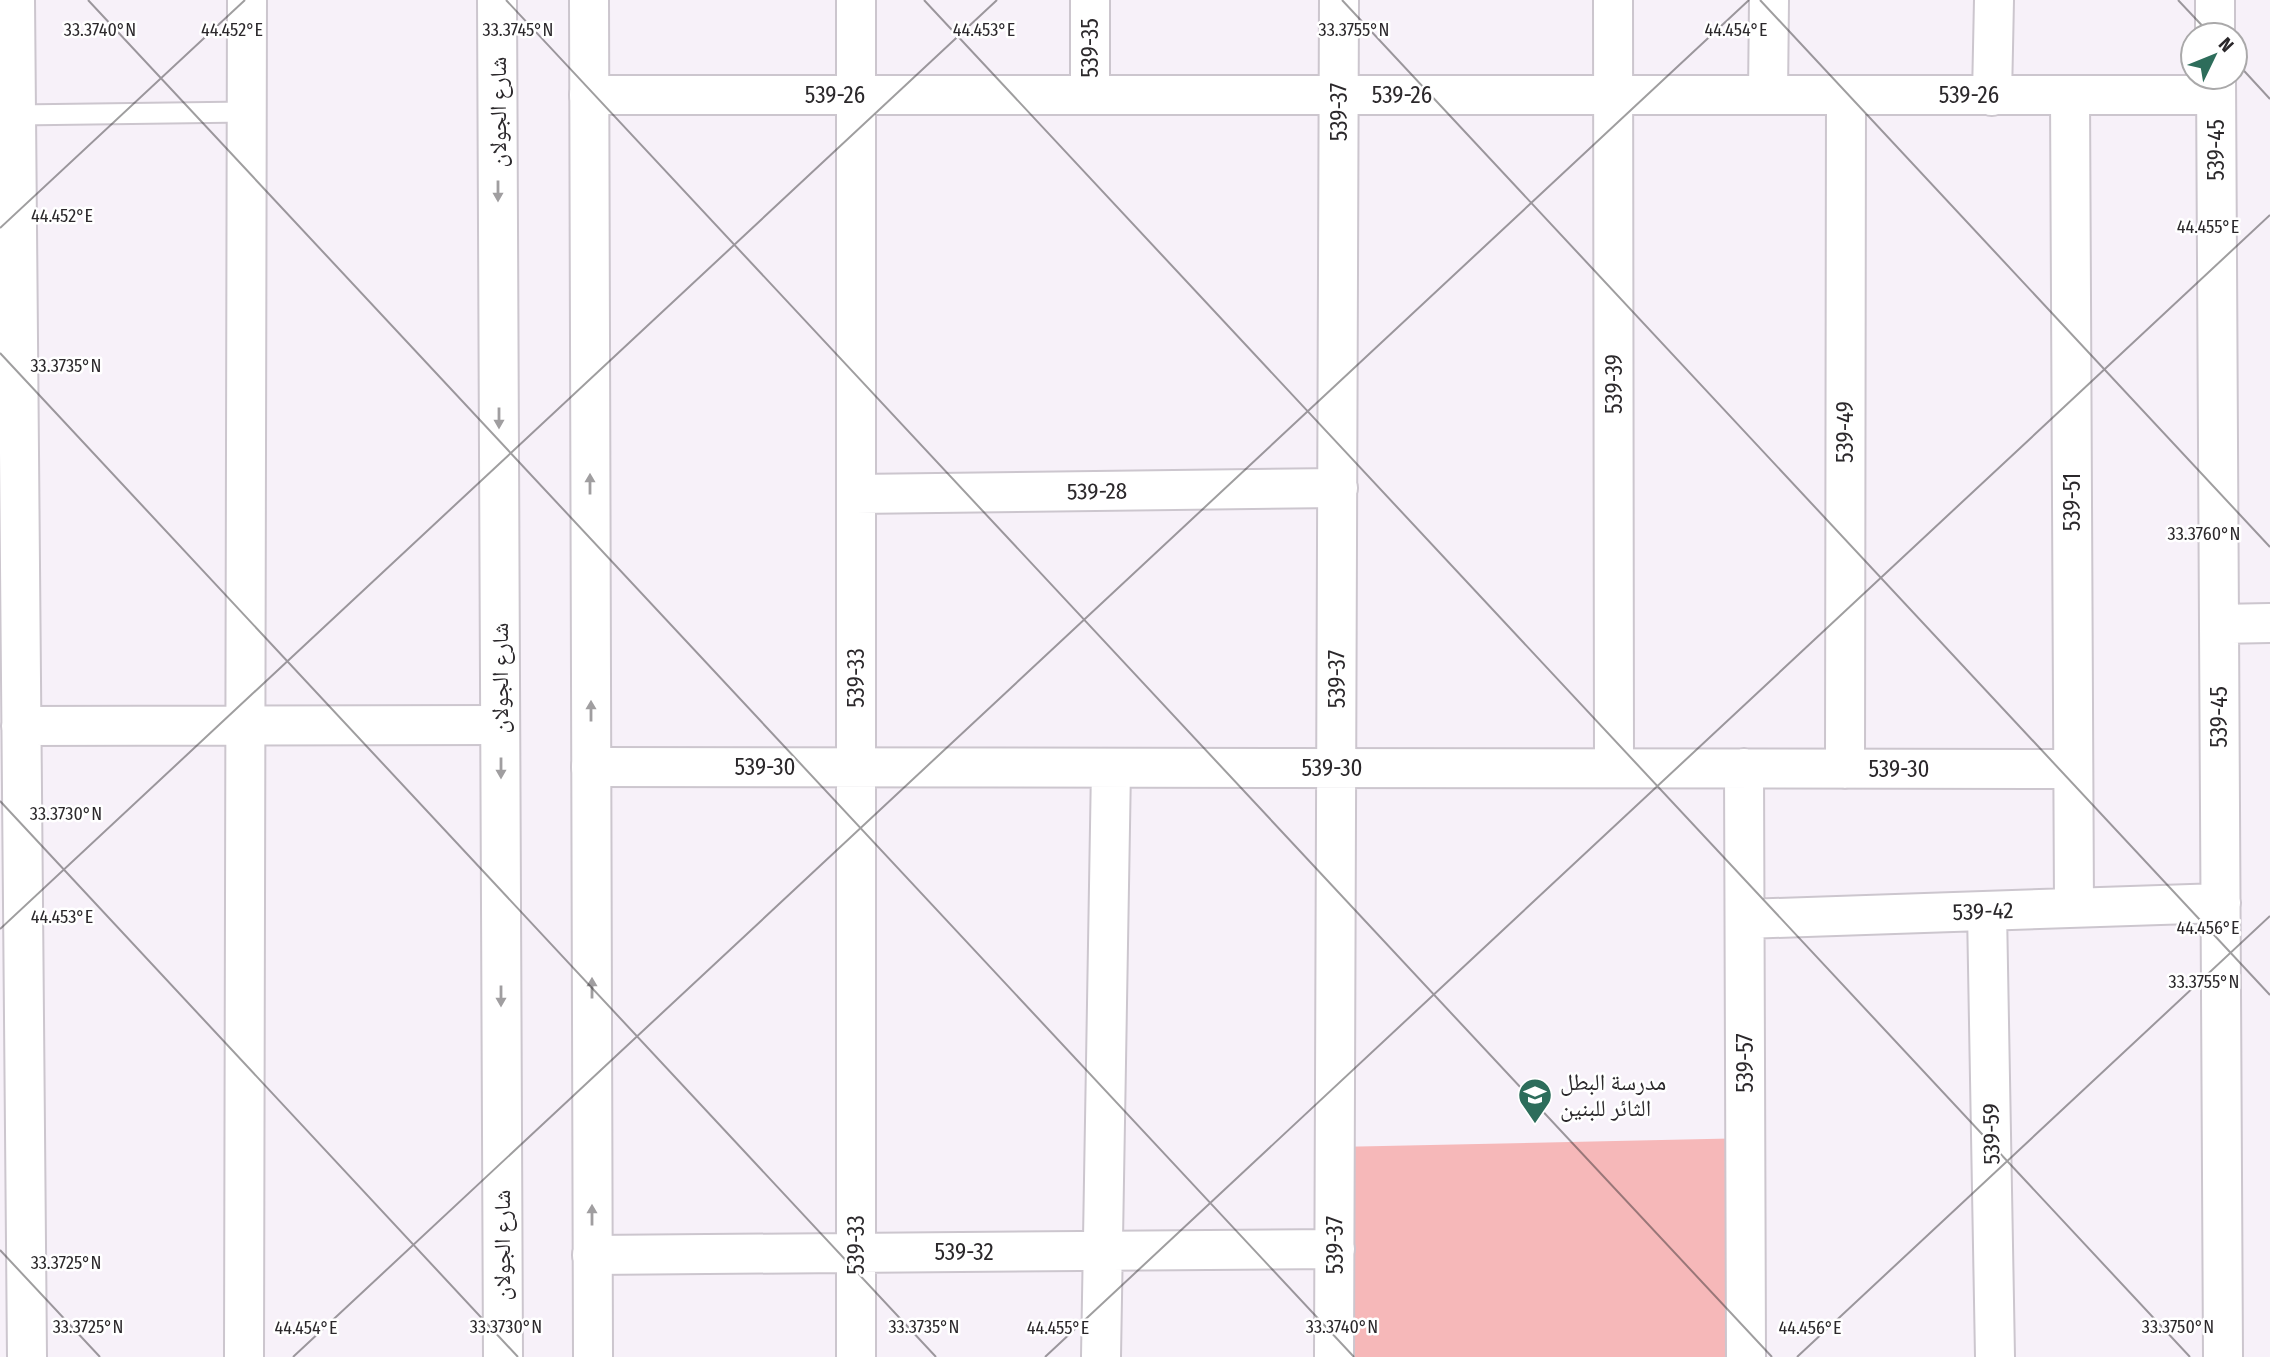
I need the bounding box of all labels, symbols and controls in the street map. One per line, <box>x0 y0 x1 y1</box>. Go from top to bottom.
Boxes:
street label: 539-35 <box>1076 18 1104 78</box>
text: 33.3740°N <box>64 19 136 41</box>
text: 44.452°E <box>201 19 263 41</box>
text: 33.3745°N <box>483 19 553 41</box>
text: 44.453°E <box>953 19 1015 41</box>
text: 33.3755°N <box>1319 19 1389 41</box>
text: 44.454°E <box>1704 19 1768 41</box>
north arrow <box>2179 21 2249 91</box>
text: N <box>2214 33 2238 57</box>
street label: شارع الجولان <box>484 57 513 167</box>
street label: 539-26 <box>805 81 865 109</box>
street label: 539-26 <box>1372 81 1432 109</box>
street label: 539-26 <box>1939 81 1999 109</box>
street label: 539-37 <box>1325 83 1353 141</box>
street label: 539-45 <box>2202 119 2230 181</box>
one-way arrow <box>492 180 504 202</box>
text: 44.452°E <box>31 205 93 227</box>
text: 44.455°E <box>2177 216 2239 238</box>
street label: 539-39 <box>1600 354 1628 414</box>
text: 33.3735°N <box>31 355 101 377</box>
street label: 539-49 <box>1831 401 1859 463</box>
one-way arrow <box>493 407 505 429</box>
one-way arrow <box>584 473 596 495</box>
street label: 539-51 <box>2058 473 2086 531</box>
street label: 539-28 <box>1067 476 1127 506</box>
text: 33.3760°N <box>2168 523 2240 545</box>
street label: شارع الجولان <box>486 623 515 733</box>
street label: 539-33 <box>842 648 870 708</box>
street label: 539-37 <box>1323 650 1351 708</box>
street label: 539-45 <box>2205 686 2233 748</box>
one-way arrow <box>585 700 597 722</box>
street label: 539-30 <box>734 753 796 781</box>
street label: 539-30 <box>1301 754 1363 782</box>
street label: 539-30 <box>1868 755 1930 783</box>
one-way arrow <box>495 757 506 779</box>
text: 33.3730°N <box>30 803 102 825</box>
street label: 539-42 <box>1952 896 2014 926</box>
text: 44.453°E <box>31 906 93 928</box>
text: 44.456°E <box>2176 917 2240 939</box>
text: 33.3755°N <box>2169 971 2239 993</box>
one-way arrow <box>586 977 598 999</box>
one-way arrow <box>495 985 507 1007</box>
street label: 539-57 <box>1731 1033 1759 1093</box>
place label: مدرسة البطل الثائر للبنين <box>1560 1068 1666 1122</box>
school or university icon: مدرسة البطل الثائر للبنين <box>1516 1076 1554 1125</box>
street label: 539-59 <box>1976 1103 2006 1165</box>
street label: شارع الجولان <box>488 1190 517 1300</box>
one-way arrow <box>586 1204 598 1226</box>
street label: 539-33 <box>842 1215 870 1275</box>
street label: 539-37 <box>1321 1216 1349 1274</box>
street label: 539-32 <box>934 1238 994 1266</box>
text: 33.3725°N <box>31 1252 101 1274</box>
text: 33.3725°N <box>53 1316 123 1338</box>
text: 33.3730°N <box>470 1316 542 1338</box>
text: 33.3735°N <box>889 1316 959 1338</box>
text: 33.3740°N <box>1306 1316 1378 1338</box>
text: 33.3750°N <box>2142 1316 2214 1338</box>
text: 44.454°E <box>274 1317 338 1339</box>
text: 44.455°E <box>1027 1317 1089 1339</box>
text: 44.456°E <box>1778 1317 1842 1339</box>

